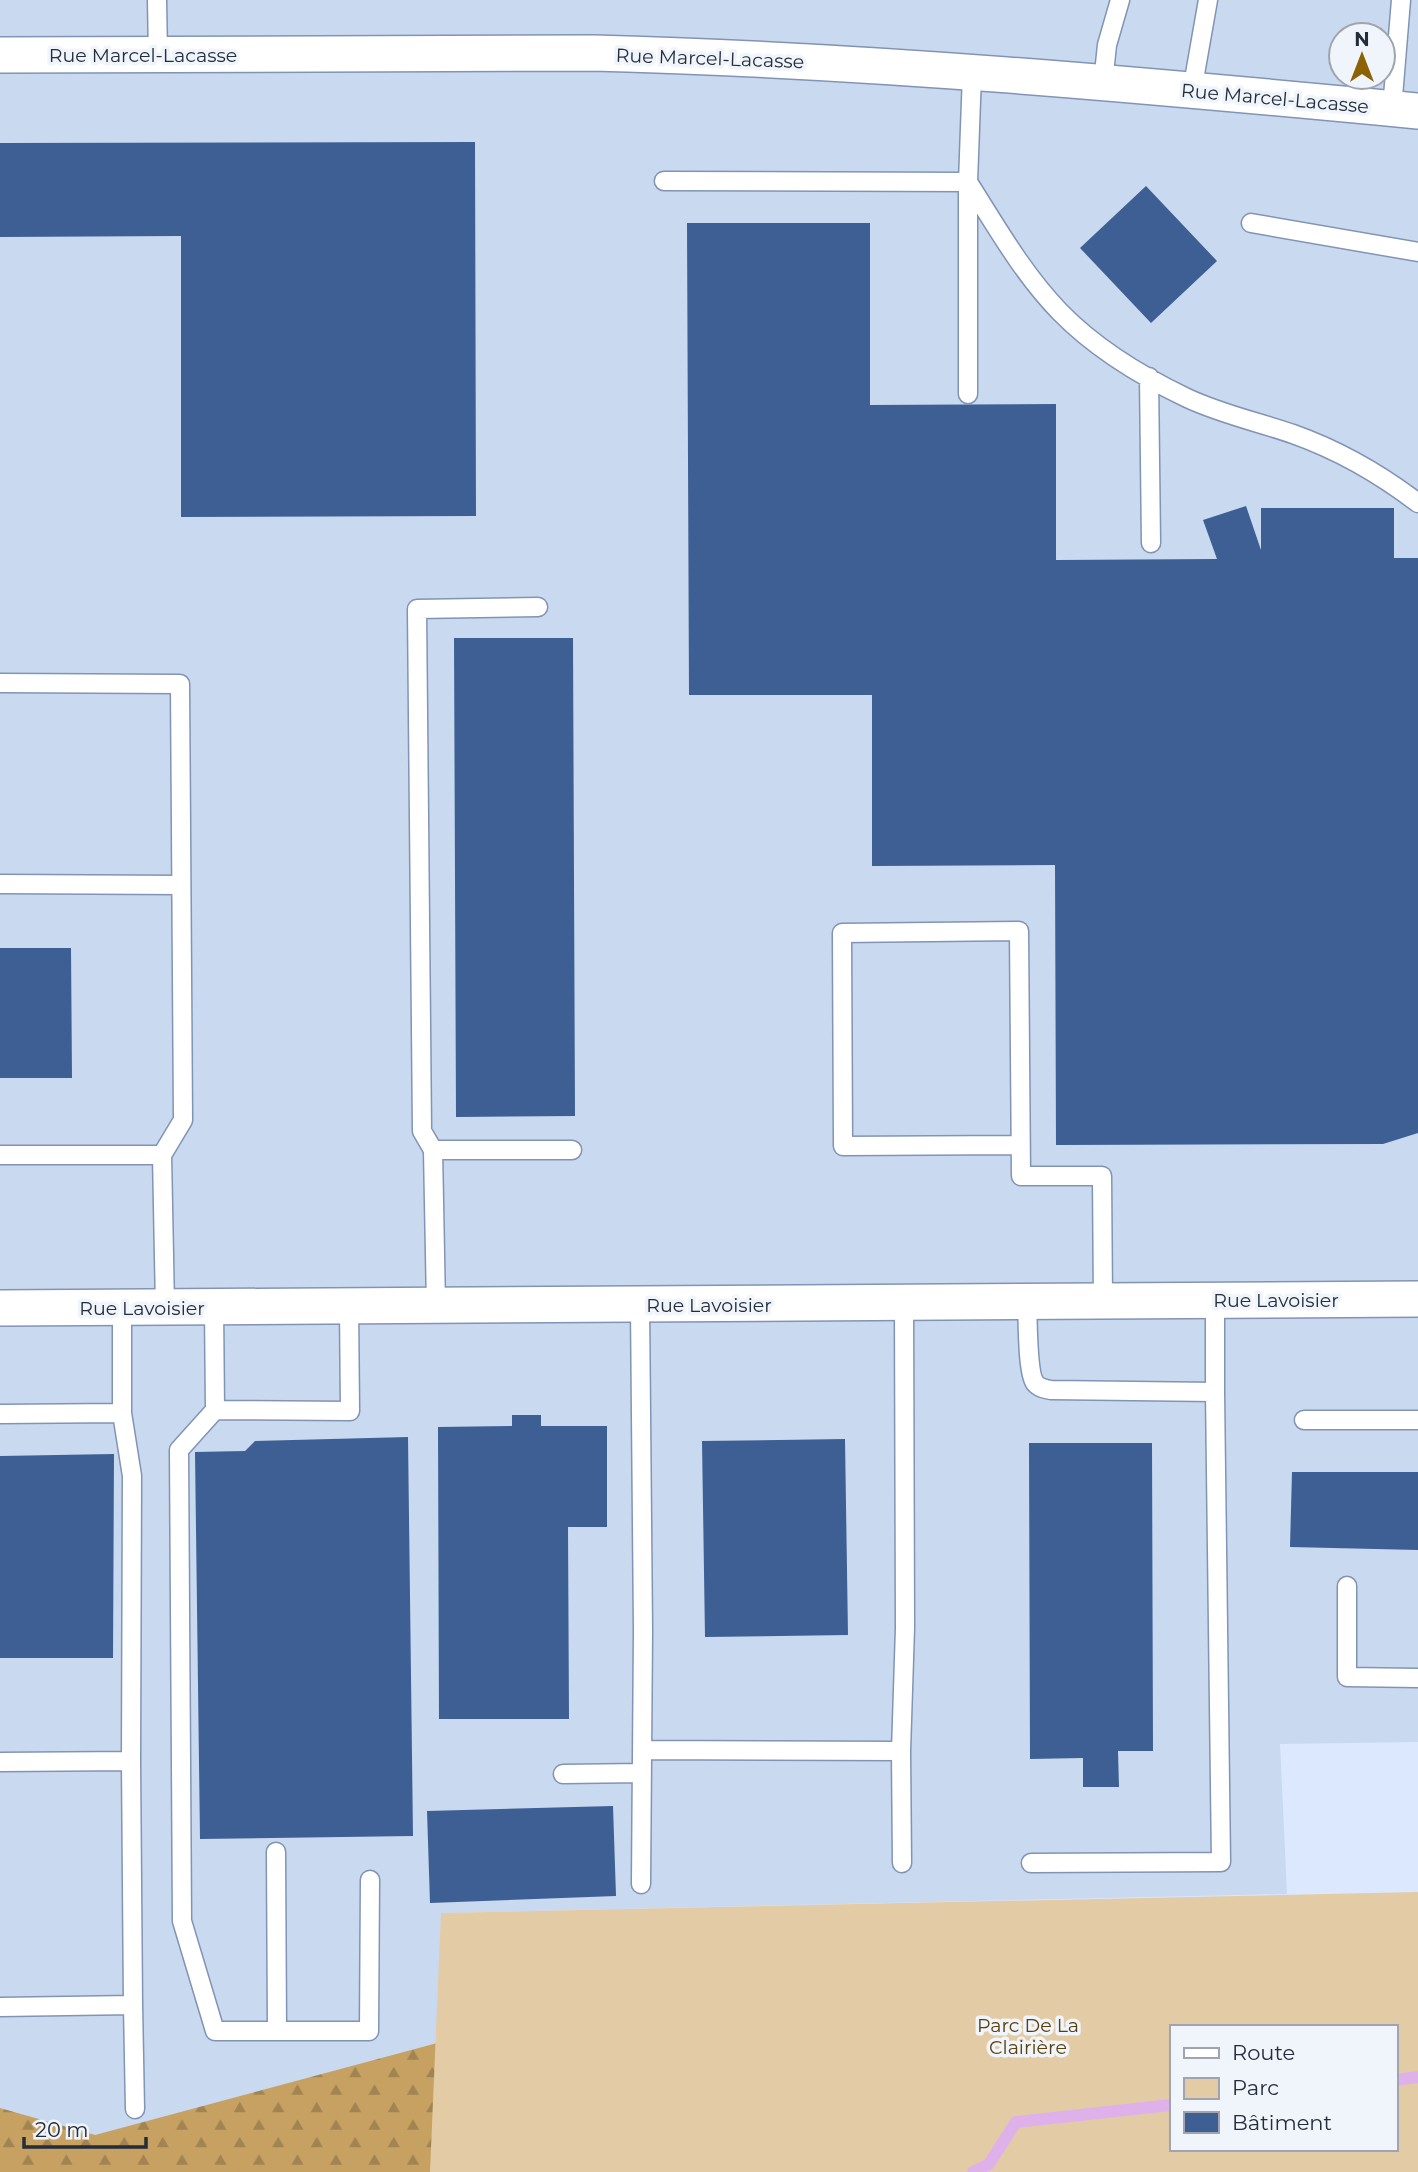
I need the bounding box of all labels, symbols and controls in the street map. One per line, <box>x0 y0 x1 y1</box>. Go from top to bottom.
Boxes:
north arrow <box>1327 21 1397 91</box>
text: N <box>1354 28 1370 51</box>
street label: Rue Marcel-Lacasse <box>49 44 237 67</box>
street label: Rue Marcel-Lacasse <box>615 44 805 73</box>
street label: Rue Marcel-Lacasse <box>1180 79 1370 118</box>
street label: Rue Lavoisier <box>1213 1289 1339 1312</box>
street label: Rue Lavoisier <box>646 1294 772 1317</box>
street label: Rue Lavoisier <box>79 1297 205 1320</box>
park label: Parc De La Clairière <box>977 2014 1079 2059</box>
legend <box>1170 2025 1397 2151</box>
text: Route <box>1232 2040 1295 2065</box>
text: Parc <box>1232 2075 1279 2100</box>
scale bar <box>24 2106 147 2150</box>
text: Bâtiment <box>1232 2110 1332 2135</box>
text: 20 m <box>35 2117 89 2142</box>

